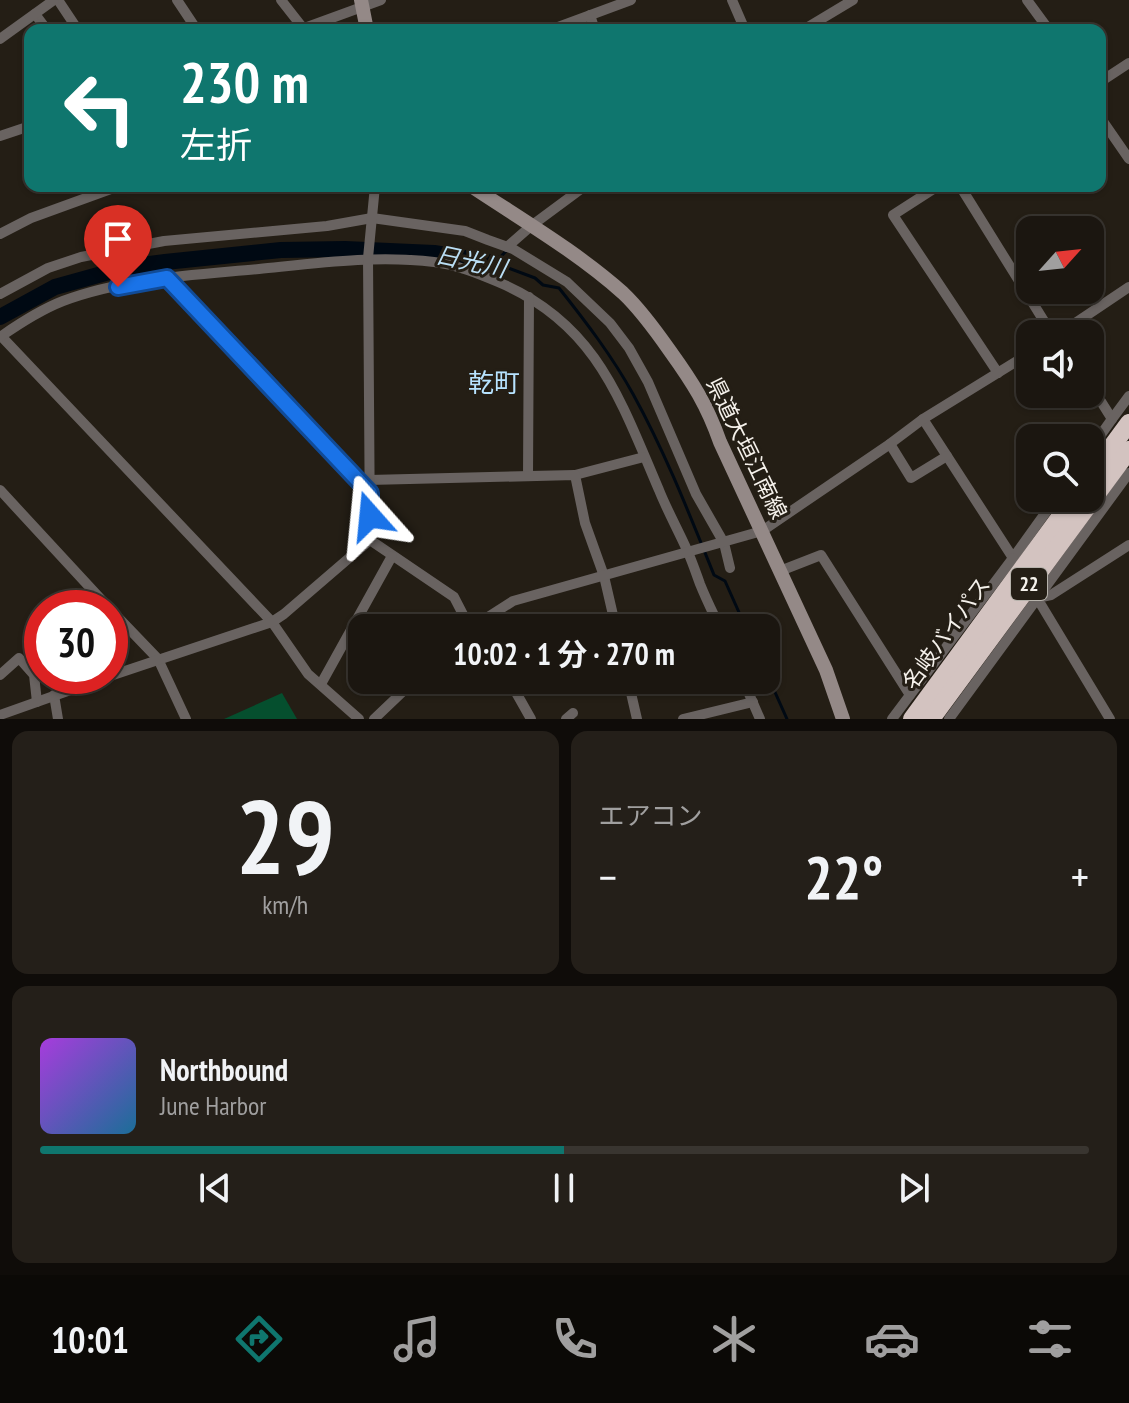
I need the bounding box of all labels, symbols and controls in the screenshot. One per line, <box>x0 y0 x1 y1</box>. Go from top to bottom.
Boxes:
text: 230 m <box>180 46 309 118</box>
icon: left <box>48 56 152 160</box>
text: 左折 <box>180 121 252 168</box>
pin <box>84 205 152 287</box>
north arrow <box>1016 216 1104 304</box>
map controls <box>1016 216 1104 512</box>
icon: arrive <box>96 217 140 261</box>
water label: 日光川 <box>433 239 512 285</box>
button: sound <box>1016 320 1104 408</box>
district label: 乾町 <box>468 366 520 399</box>
street label: 県道大垣江南線 <box>701 373 793 523</box>
button: search <box>1016 424 1104 512</box>
position arrow <box>328 474 412 558</box>
road number: 22 <box>1011 568 1047 600</box>
street label: 名岐バイパス <box>896 572 996 694</box>
speed limit sign: 30 <box>24 590 128 694</box>
text: 10:02 · 1 分 · 270 m <box>453 634 675 673</box>
text: 29 <box>236 768 335 903</box>
text: エアコン <box>599 799 703 832</box>
text: 22° <box>804 838 883 916</box>
text: − <box>599 848 617 905</box>
text: + <box>1071 848 1089 905</box>
text: km/h <box>262 888 308 921</box>
text: Northbound <box>160 1050 288 1089</box>
text: June Harbor <box>160 1089 266 1122</box>
icon: previous <box>193 1166 237 1210</box>
icon: pause <box>542 1166 586 1210</box>
icon: next <box>892 1166 936 1210</box>
icon: directions <box>231 1311 287 1367</box>
icon: music <box>389 1311 445 1367</box>
icon: phone <box>547 1311 603 1367</box>
icon: climate <box>706 1311 762 1367</box>
icon: car <box>864 1311 920 1367</box>
icon: filters <box>1022 1311 1078 1367</box>
text: 10:01 <box>51 1316 129 1363</box>

